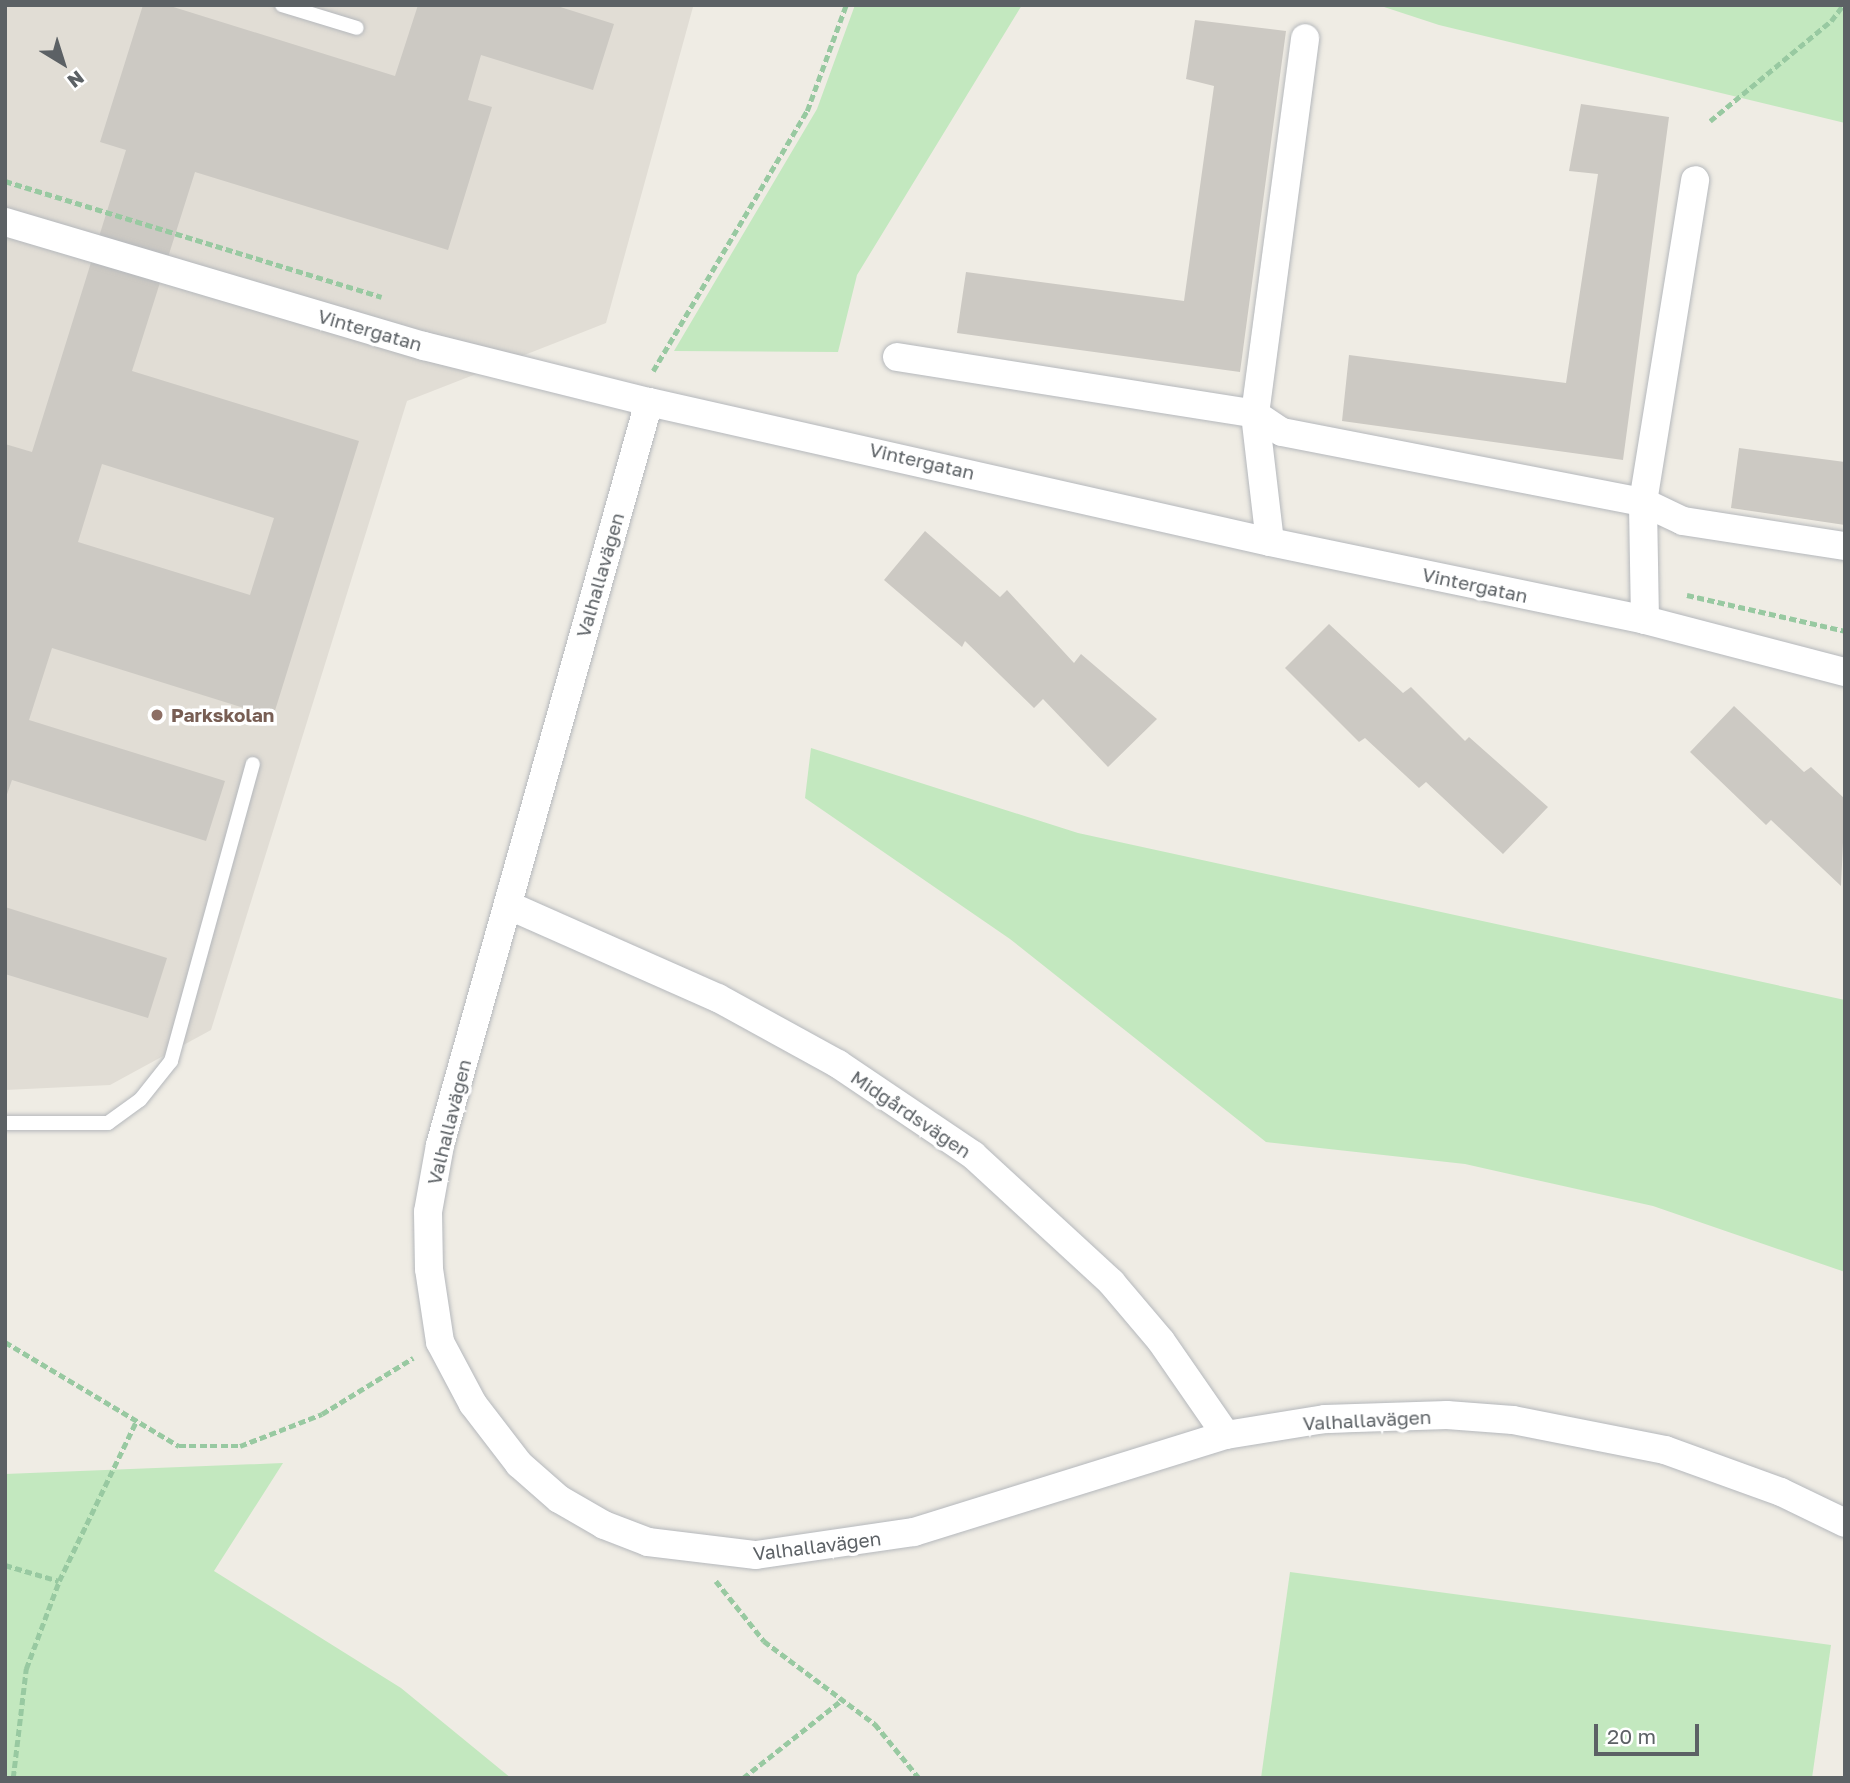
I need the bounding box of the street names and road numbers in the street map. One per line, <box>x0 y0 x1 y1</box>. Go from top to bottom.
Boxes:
street label: Vintergatan <box>315 304 425 356</box>
street label: Vintergatan <box>867 438 977 484</box>
street label: Valhallavägen <box>571 510 629 640</box>
street label: Vintergatan <box>1420 563 1530 607</box>
street label: Valhallavägen <box>422 1057 476 1187</box>
street label: Midgårdsvägen <box>847 1065 975 1163</box>
street label: Valhallavägen <box>1302 1405 1432 1435</box>
street label: Valhallavägen <box>752 1527 882 1565</box>

